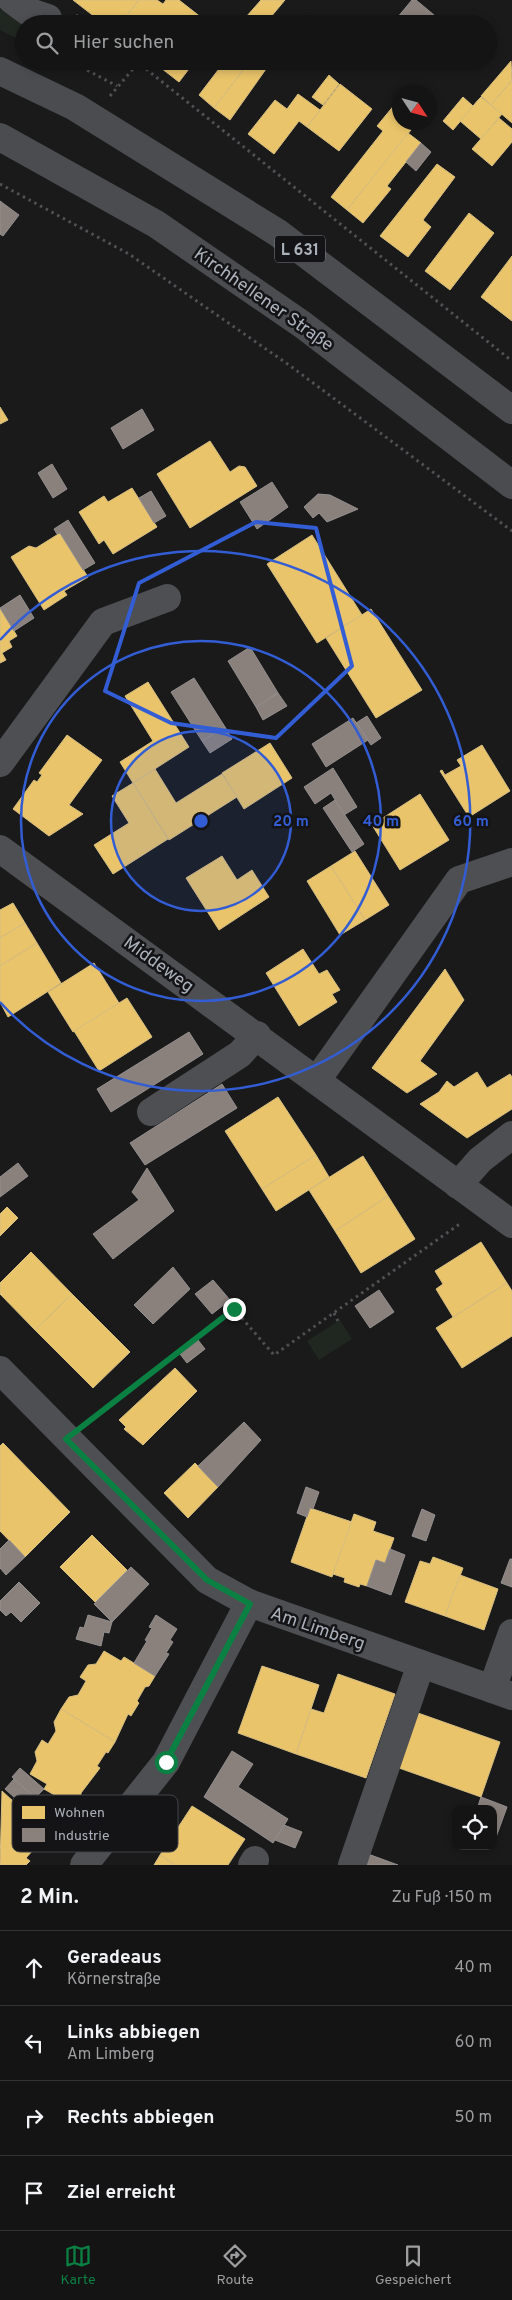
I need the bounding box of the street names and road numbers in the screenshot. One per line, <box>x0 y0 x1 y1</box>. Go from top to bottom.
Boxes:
road number: L 631 <box>275 235 325 262</box>
street label: Kirchhellener Straße <box>189 243 338 357</box>
street label: Middeweg <box>118 932 198 999</box>
street label: Am Limberg <box>267 1603 368 1656</box>

